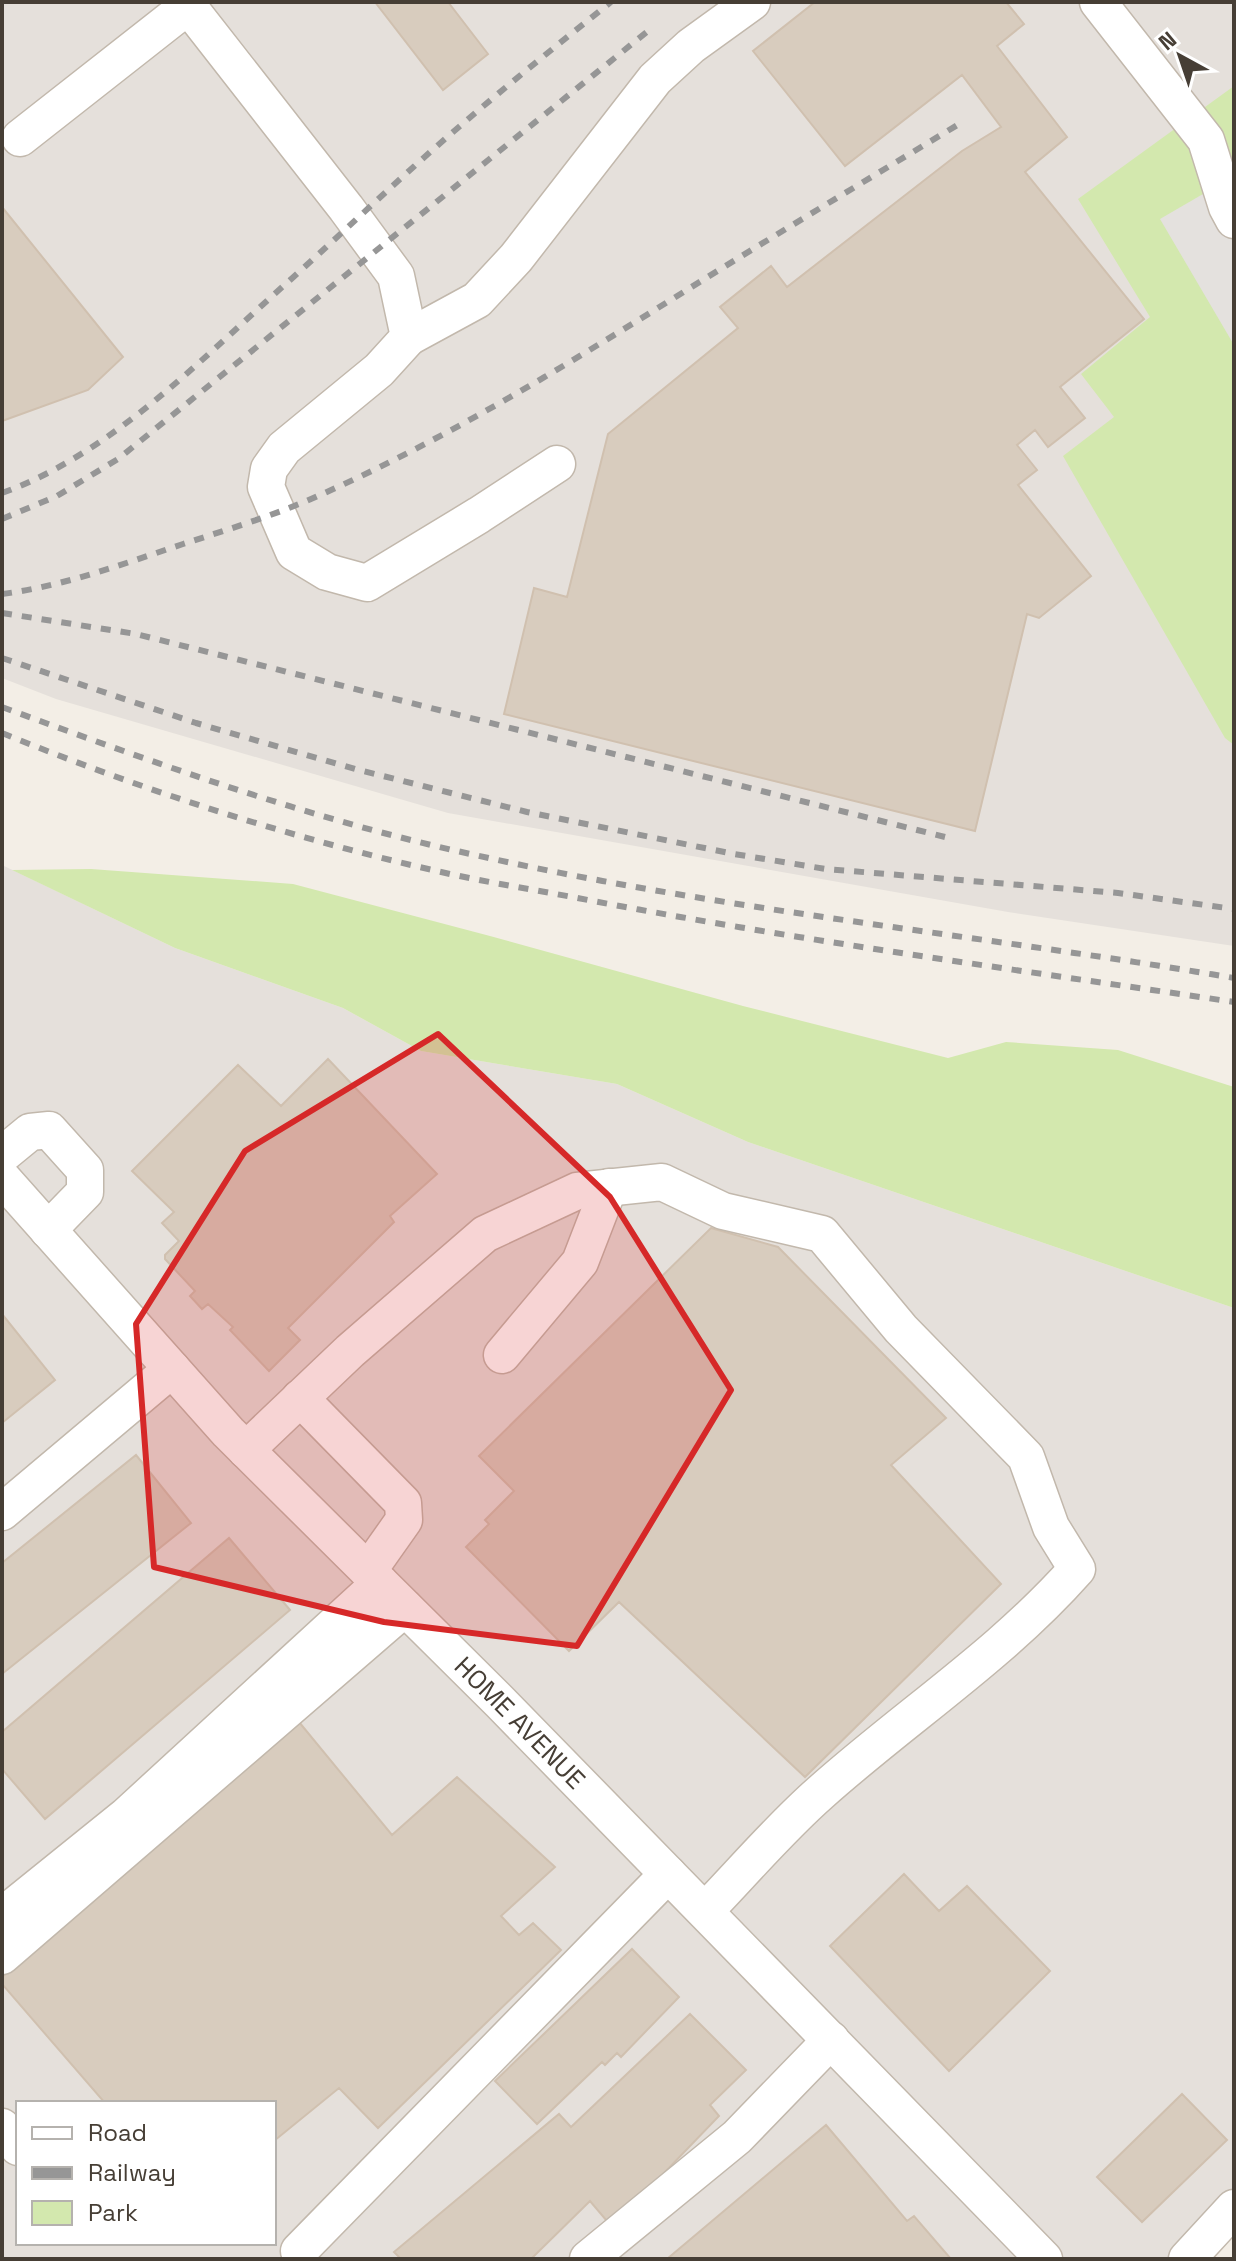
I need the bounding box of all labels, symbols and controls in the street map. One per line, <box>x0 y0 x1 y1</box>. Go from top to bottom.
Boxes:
north arrow <box>1140 16 1220 96</box>
text: N <box>1152 25 1182 56</box>
street label: HOME AVENUE <box>447 1649 593 1796</box>
legend <box>16 2101 276 2245</box>
text: Road <box>88 2117 147 2148</box>
text: Railway <box>88 2157 176 2188</box>
text: Park <box>88 2197 138 2228</box>

